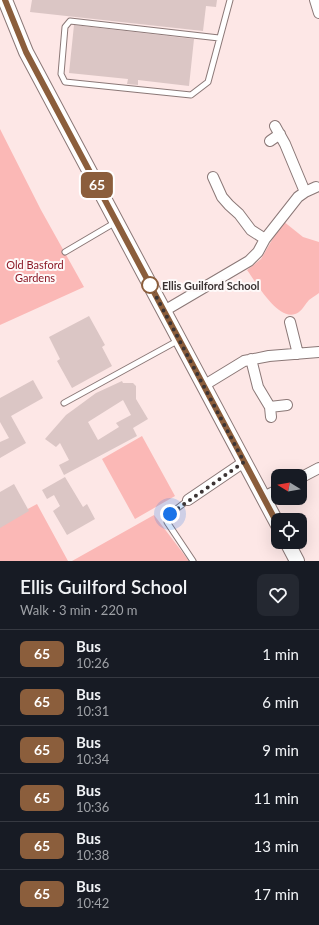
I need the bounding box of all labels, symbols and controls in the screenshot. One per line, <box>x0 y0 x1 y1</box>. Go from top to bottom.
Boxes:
line badge: 65 <box>79 172 115 198</box>
text: 65 <box>89 176 105 193</box>
park label: Old Basford Gardens <box>6 258 64 284</box>
marker: Ellis Guilford School <box>141 276 159 294</box>
place label: Ellis Guilford School <box>162 279 260 292</box>
north arrow <box>271 469 307 505</box>
map controls <box>271 469 307 549</box>
your location <box>160 504 180 524</box>
button: locate <box>271 513 307 549</box>
button: heart <box>257 574 299 616</box>
text: Ellis Guilford School <box>20 575 187 598</box>
text: Walk · 3 min · 220 m <box>20 602 138 618</box>
text: Bus <box>76 637 101 655</box>
text: 65 <box>34 645 50 662</box>
text: 1 min <box>262 645 299 663</box>
text: 10:26 <box>76 655 109 671</box>
text: Bus <box>76 685 101 703</box>
text: 65 <box>34 693 50 710</box>
text: 6 min <box>262 693 299 711</box>
text: 10:31 <box>76 703 109 719</box>
text: Bus <box>76 733 101 751</box>
text: 65 <box>34 741 50 758</box>
text: 9 min <box>262 741 299 759</box>
text: 10:34 <box>76 751 109 767</box>
text: Bus <box>76 781 101 799</box>
text: 65 <box>34 789 50 806</box>
text: 11 min <box>253 789 299 807</box>
text: 10:36 <box>76 799 109 815</box>
text: Bus <box>76 829 101 847</box>
text: 65 <box>34 837 50 854</box>
text: 13 min <box>253 837 299 855</box>
text: 10:38 <box>76 847 109 863</box>
text: Bus <box>76 877 101 895</box>
text: 65 <box>34 885 50 902</box>
text: 17 min <box>253 885 299 903</box>
text: 10:42 <box>76 895 109 911</box>

